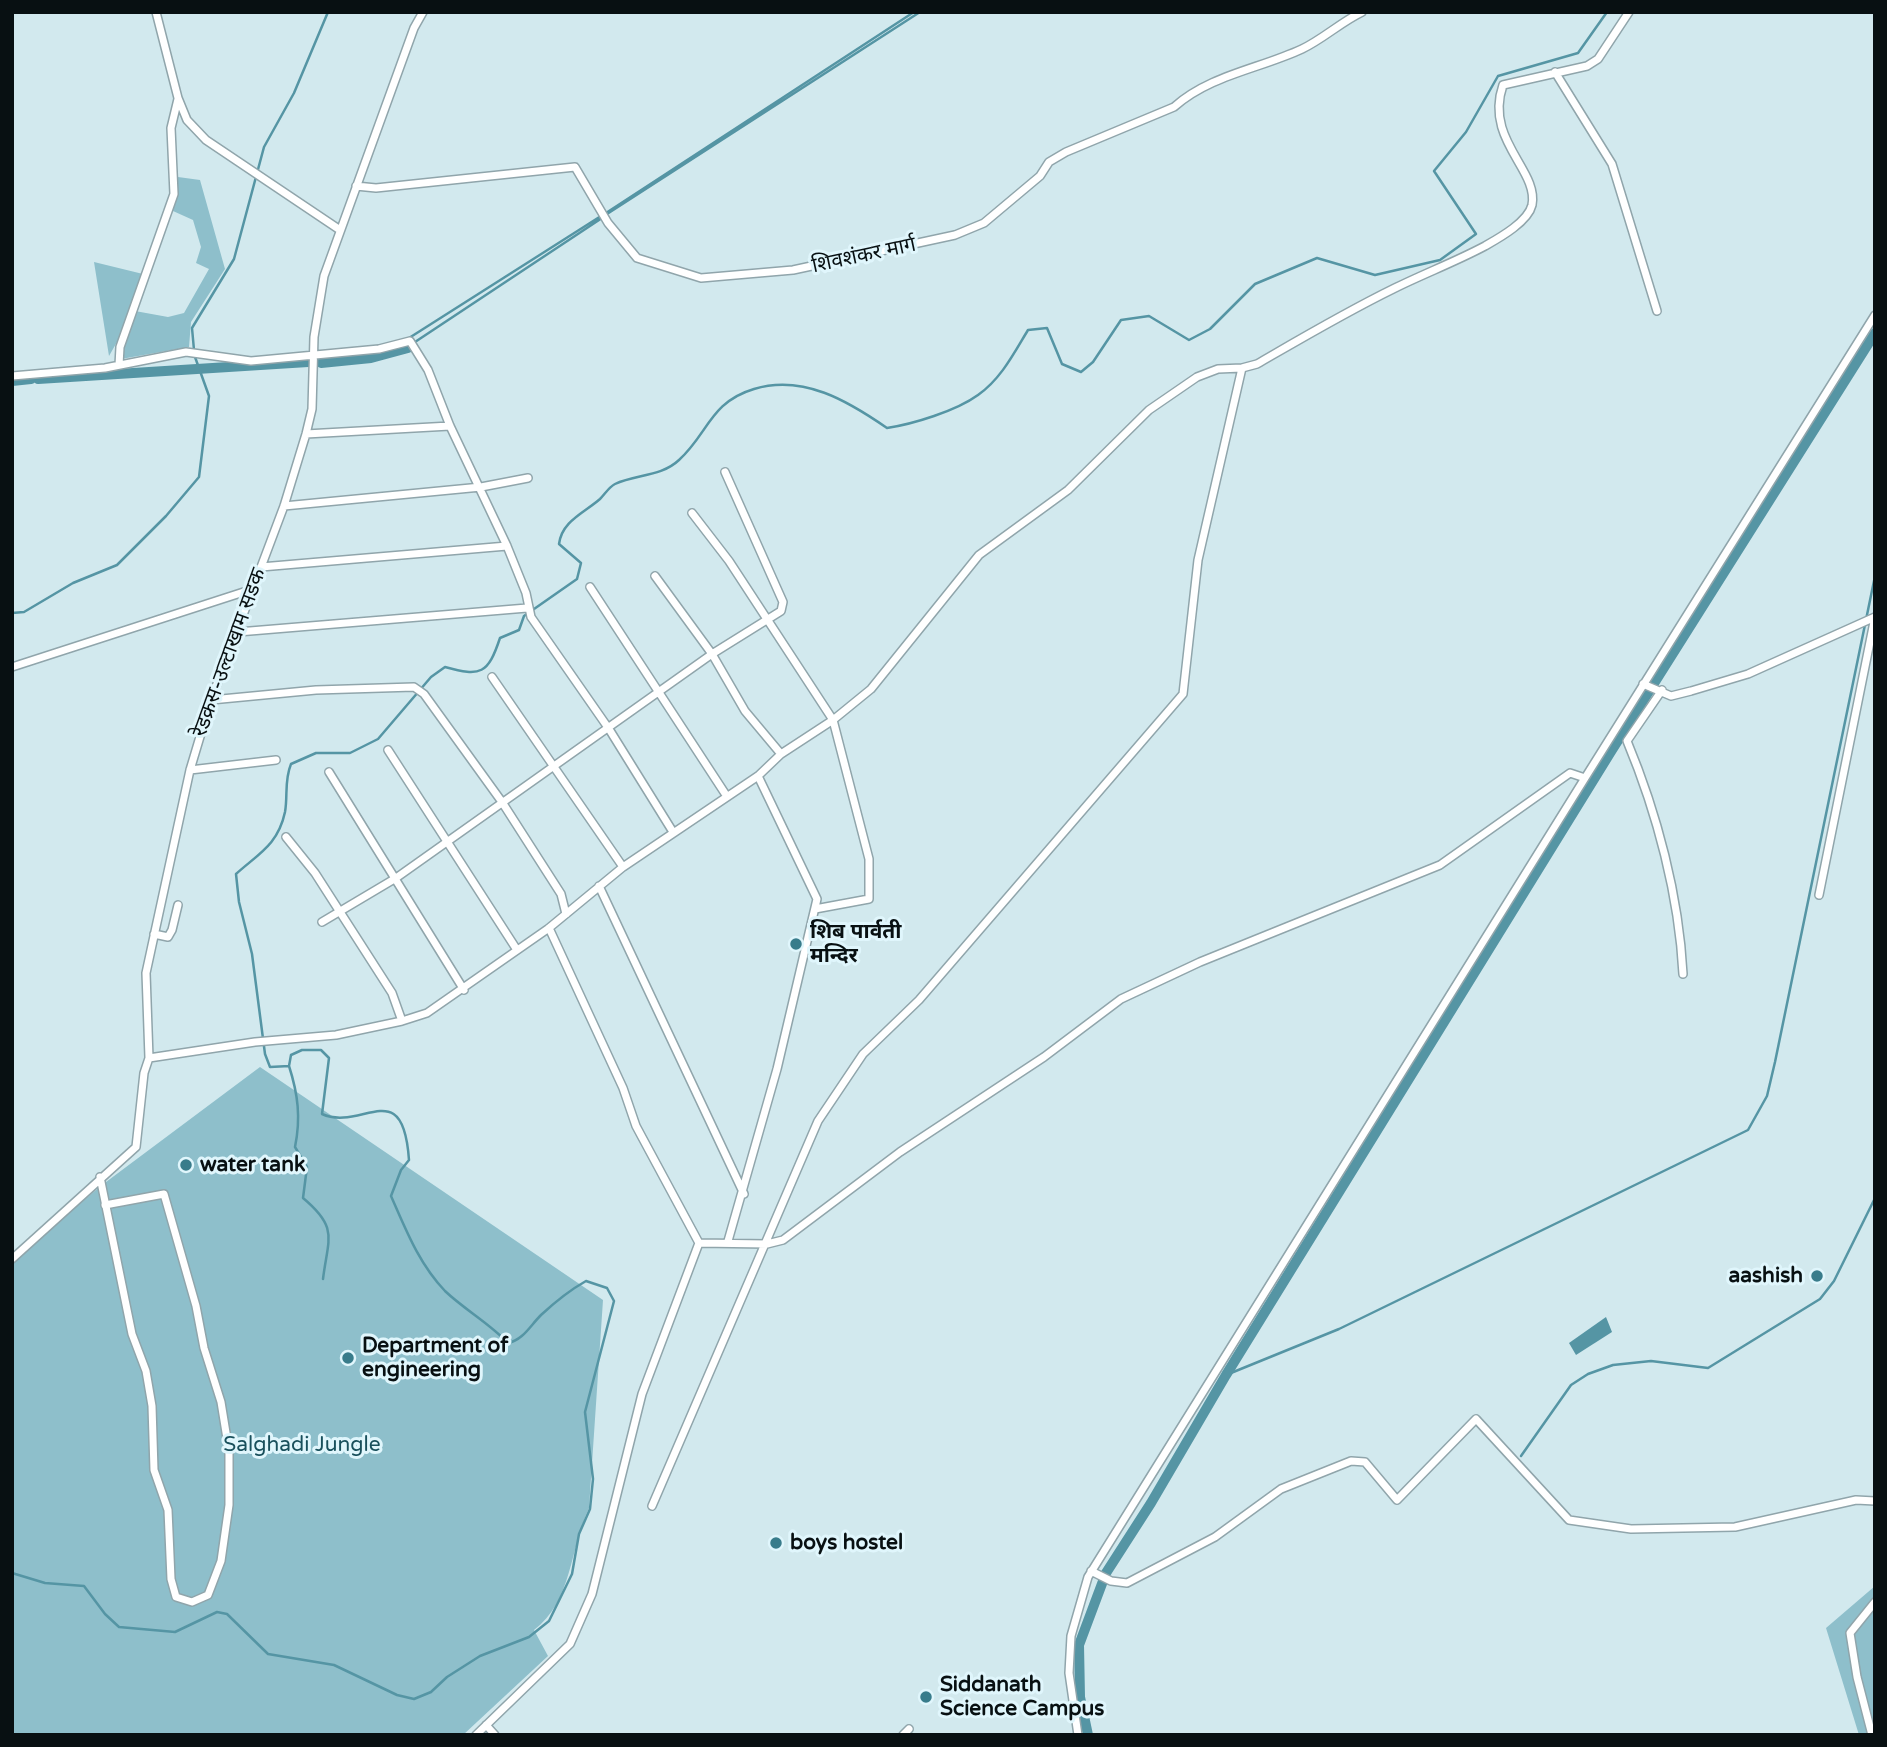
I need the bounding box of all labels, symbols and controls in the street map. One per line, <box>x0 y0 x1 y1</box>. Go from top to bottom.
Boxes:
street label: शिवशंकर मार्ग <box>810 233 918 279</box>
street label: रेडक्रस-उल्टाखाम सडक <box>188 565 272 741</box>
place label: शिब पार्वती मन्दिर <box>810 919 902 969</box>
marker: शिब पार्वती मन्दिर <box>788 936 804 952</box>
place label: water tank <box>200 1152 305 1178</box>
marker: water tank <box>178 1157 194 1173</box>
place label: aashish <box>1728 1263 1803 1289</box>
marker: aashish <box>1809 1268 1825 1284</box>
place label: Department of engineering <box>362 1333 508 1383</box>
marker: Department of engineering <box>340 1350 356 1366</box>
park label: Salghadi Jungle <box>223 1432 381 1458</box>
place label: boys hostel <box>790 1530 903 1556</box>
marker: boys hostel <box>768 1535 784 1551</box>
place label: Siddanath Science Campus <box>940 1672 1104 1722</box>
marker: Siddanath Science Campus <box>918 1689 934 1705</box>

